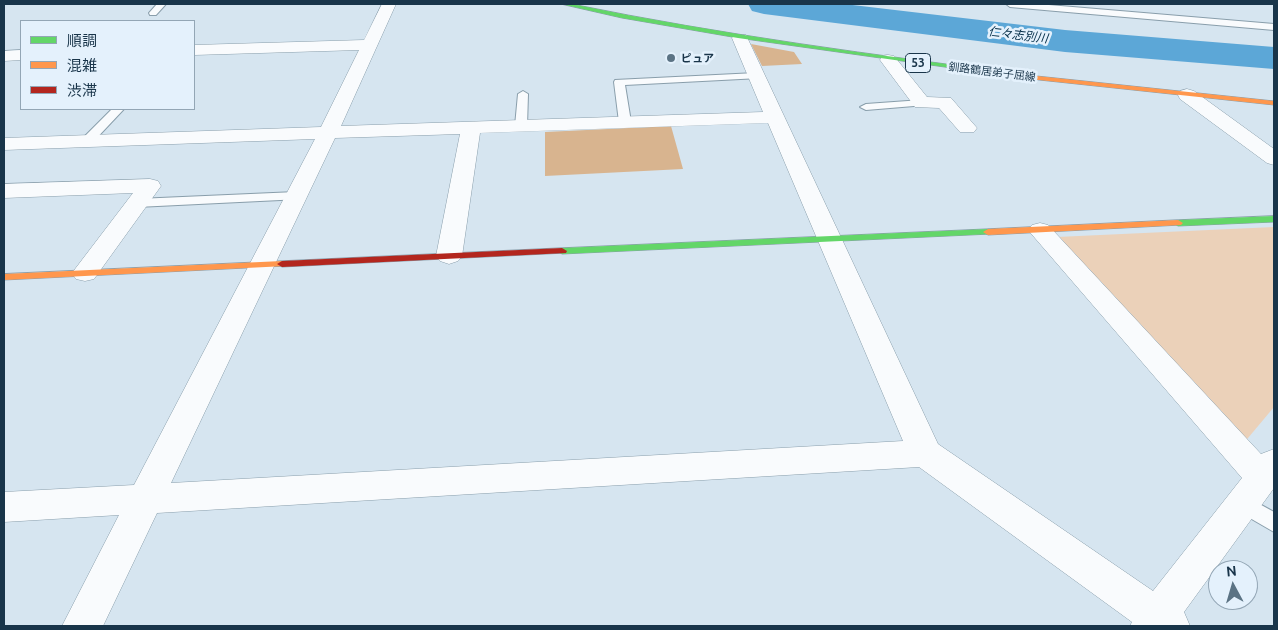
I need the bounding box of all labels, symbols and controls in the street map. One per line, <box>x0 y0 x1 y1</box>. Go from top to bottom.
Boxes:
legend <box>20 20 195 110</box>
water label: 仁々志別川 <box>987 24 1049 46</box>
text: 順調 <box>67 32 97 49</box>
place label: ピュア <box>681 51 714 65</box>
marker: ピュア <box>665 52 677 64</box>
road number: 53 <box>906 54 930 72</box>
text: 混雑 <box>67 57 97 74</box>
street label: 釧路鶴居弟子屈線 <box>948 60 1036 84</box>
text: 渋滞 <box>67 82 97 99</box>
north arrow <box>1208 560 1258 610</box>
text: N <box>1225 563 1238 580</box>

